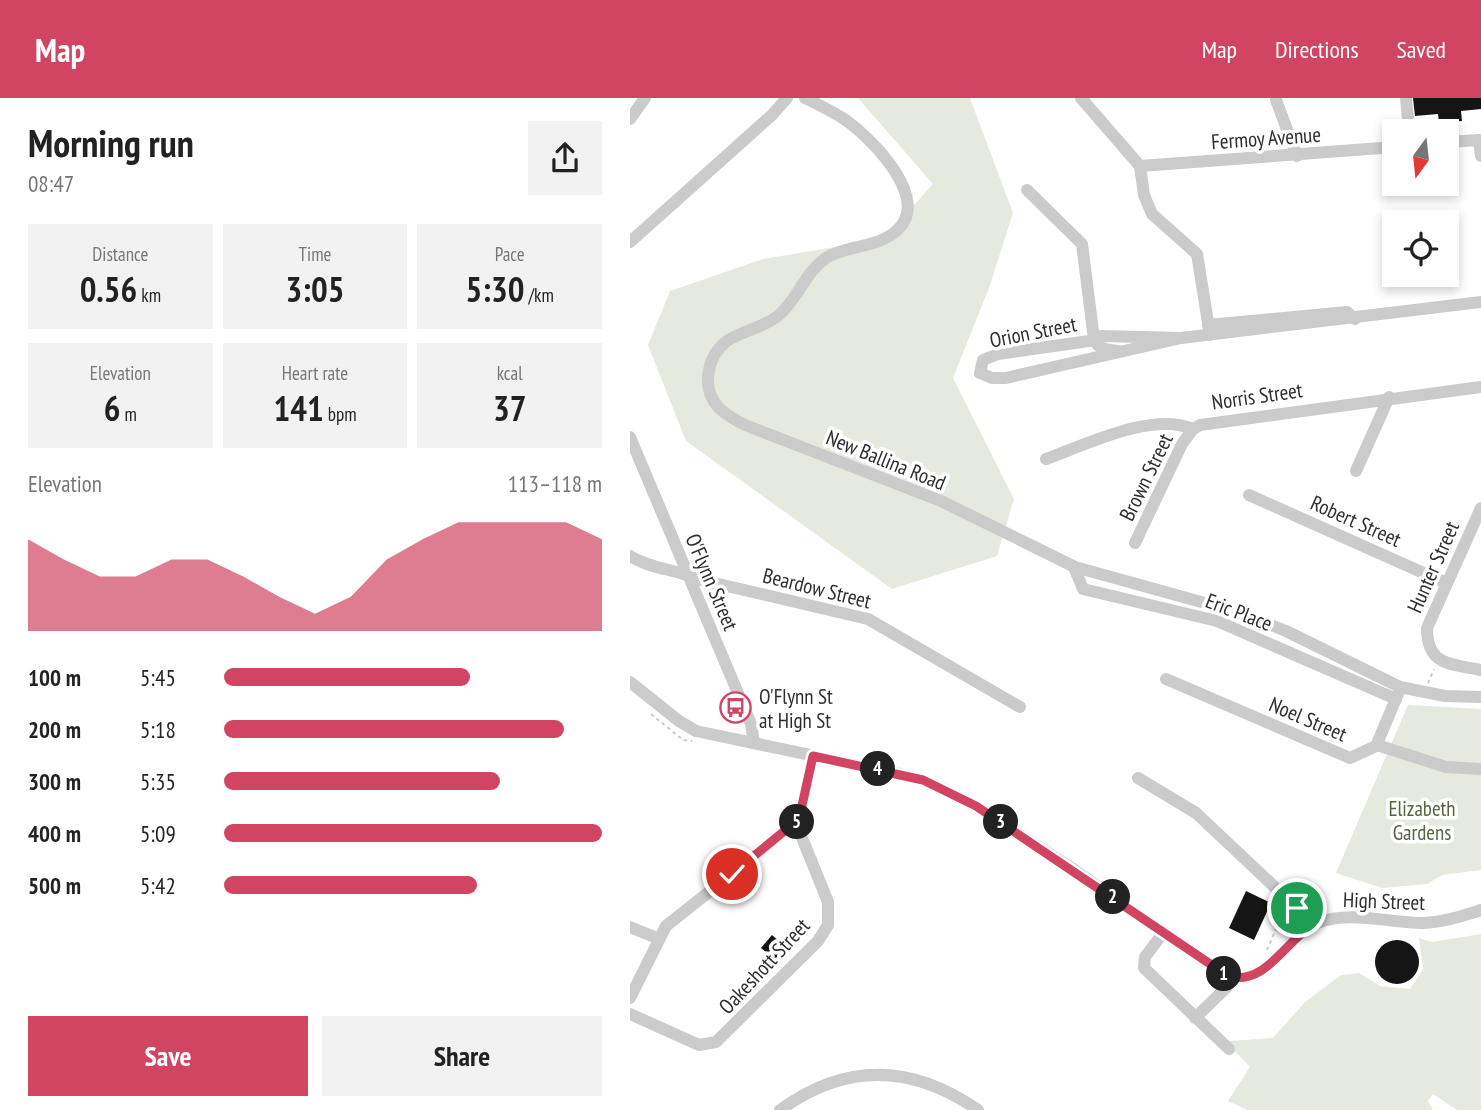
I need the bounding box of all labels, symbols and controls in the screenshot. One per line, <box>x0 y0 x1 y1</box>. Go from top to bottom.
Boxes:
text: Map <box>35 28 85 71</box>
text: Map <box>1202 34 1237 65</box>
text: Directions <box>1275 34 1359 65</box>
text: Saved <box>1397 34 1446 65</box>
text: Morning run <box>28 118 194 167</box>
north arrow <box>1382 119 1460 196</box>
map controls <box>1382 119 1459 287</box>
button: share <box>528 121 602 195</box>
street label: Fermoy Avenue <box>1210 121 1322 155</box>
text: 08:47 <box>28 169 74 198</box>
button: locate <box>1382 210 1459 287</box>
text: Distance <box>92 242 148 266</box>
text: Time <box>299 242 331 266</box>
text: Pace <box>495 242 525 266</box>
text: 0.56 <box>80 266 137 312</box>
text: 3:05 <box>286 266 344 312</box>
text: 5:30 <box>465 266 524 312</box>
text: km <box>137 283 161 307</box>
text: /km <box>524 283 554 307</box>
street label: Orion Street <box>987 310 1079 354</box>
text: Elevation <box>90 361 151 385</box>
text: Heart rate <box>282 361 348 385</box>
text: kcal <box>497 361 523 385</box>
street label: Norris Street <box>1210 376 1304 416</box>
text: 6 <box>104 385 120 431</box>
text: 141 <box>273 385 324 431</box>
text: 37 <box>493 385 526 431</box>
text: m <box>120 402 137 426</box>
text: bpm <box>324 402 357 426</box>
street label: New Ballina Road <box>822 424 950 496</box>
street label: Brown Street <box>1113 429 1179 525</box>
text: Elevation <box>28 469 102 498</box>
text: 113–118 m <box>508 469 602 498</box>
street label: Robert Street <box>1307 489 1406 553</box>
street label: Hunter Street <box>1401 517 1465 617</box>
street label: O'Flynn Street <box>680 530 745 635</box>
street label: Beardow Street <box>760 562 874 615</box>
street label: Eric Place <box>1202 587 1276 637</box>
text: 100 m <box>28 663 81 692</box>
text: 5:45 <box>140 663 176 692</box>
place label: O'Flynn St at High St <box>759 683 833 734</box>
bus stop icon: O'Flynn St at High St <box>719 691 753 725</box>
street label: Noel Street <box>1265 691 1351 748</box>
text: 200 m <box>28 715 81 744</box>
text: 5:18 <box>140 715 176 744</box>
pin: 4 <box>860 752 896 786</box>
text: 4 <box>873 756 882 780</box>
text: 300 m <box>28 767 81 796</box>
text: 5:35 <box>140 767 176 796</box>
park label: Elizabeth Gardens <box>1388 795 1456 846</box>
pin: 5 <box>780 804 814 840</box>
pin: 3 <box>984 804 1018 840</box>
text: 5 <box>792 809 801 833</box>
text: 3 <box>996 809 1005 833</box>
text: 400 m <box>28 819 81 848</box>
text: 5:09 <box>140 819 176 848</box>
pin <box>702 844 762 904</box>
icon: check <box>713 855 751 893</box>
text: 500 m <box>28 871 81 900</box>
text: 5:42 <box>140 871 176 900</box>
pin <box>1267 878 1327 938</box>
pin: 2 <box>1096 880 1130 914</box>
text: 2 <box>1108 884 1117 908</box>
street label: High Street <box>1343 886 1426 916</box>
icon: arrive <box>1278 889 1316 927</box>
street label: Oakeshott Street <box>713 912 815 1020</box>
pin: 1 <box>1206 956 1242 992</box>
text: 1 <box>1219 961 1228 985</box>
button: Save <box>28 1016 308 1096</box>
button: Share <box>322 1016 602 1096</box>

